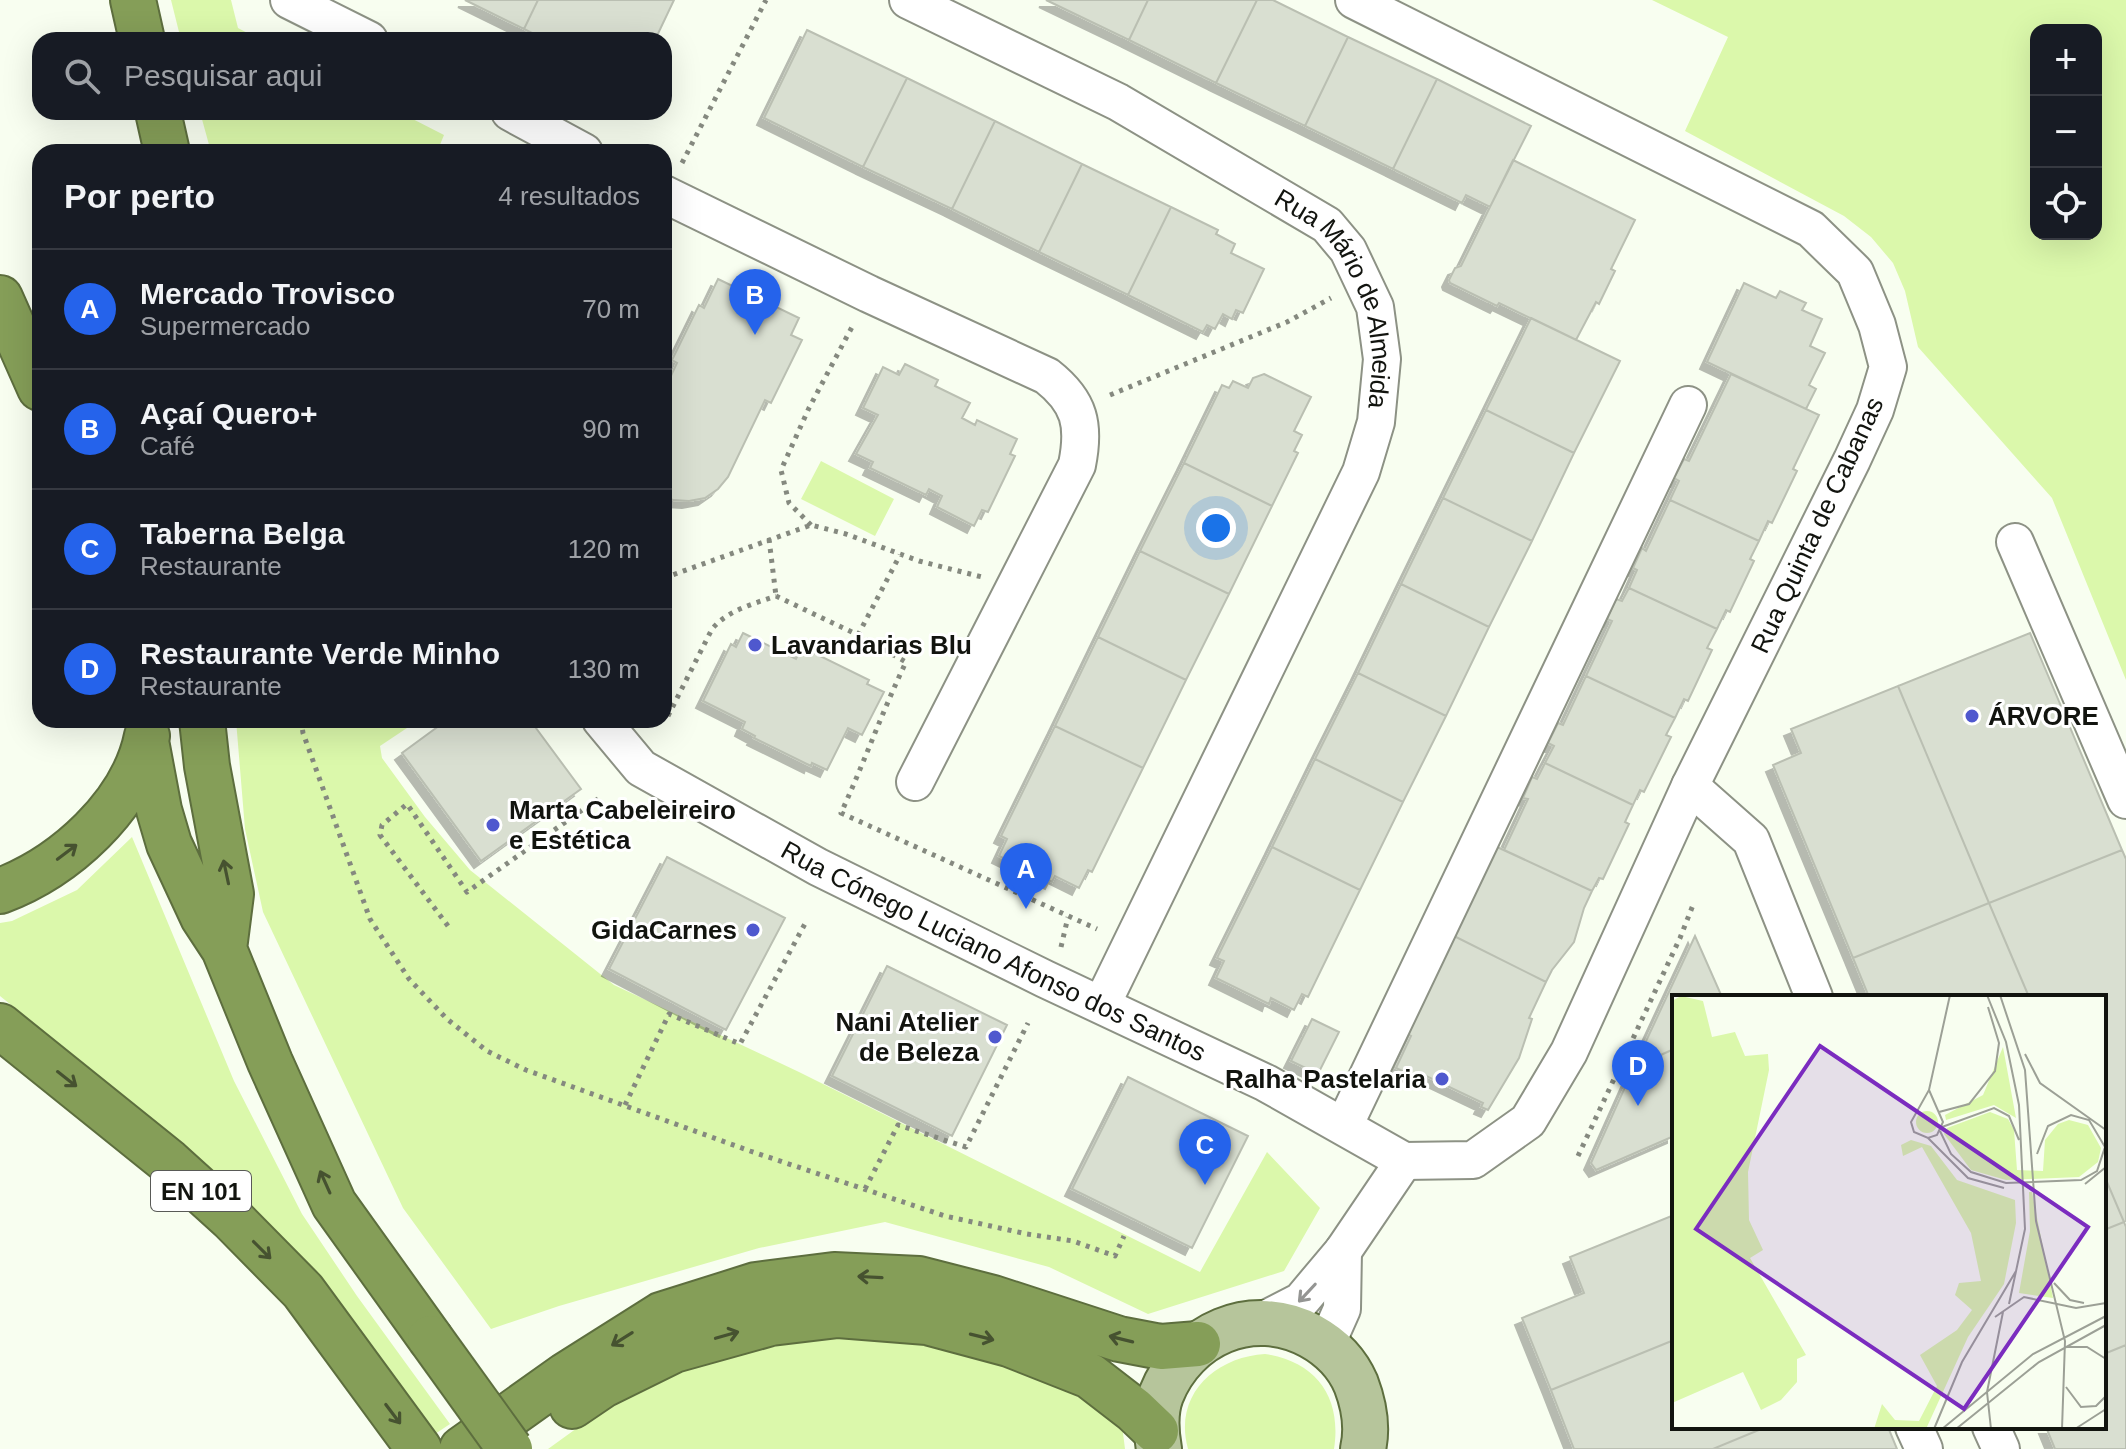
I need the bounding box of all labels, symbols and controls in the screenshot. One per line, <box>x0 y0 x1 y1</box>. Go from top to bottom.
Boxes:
map controls <box>2030 24 2102 240</box>
button: + <box>2030 24 2102 96</box>
search box <box>32 32 672 120</box>
icon: search <box>60 54 104 98</box>
text: Pesquisar aqui <box>124 59 322 92</box>
button: − <box>2030 96 2102 168</box>
button: locate <box>2030 168 2102 240</box>
text: Por perto <box>64 177 215 215</box>
text: 4 resultados <box>498 181 640 211</box>
street label: Rua Mário de Almeida <box>1269 183 1397 411</box>
pin: B <box>729 269 781 335</box>
text: Mercado Trovisco <box>140 277 395 310</box>
text: A <box>81 294 99 324</box>
text: 70 m <box>582 294 640 324</box>
text: Supermercado <box>140 311 311 341</box>
street label: Rua Quinta de Cabanas <box>1744 392 1890 658</box>
text: Açaí Quero+ <box>140 397 318 430</box>
text: B <box>81 414 99 444</box>
text: 90 m <box>582 414 640 444</box>
text: Café <box>140 431 195 461</box>
your location <box>1196 508 1236 548</box>
text: Taberna Belga <box>140 517 345 550</box>
text: C <box>81 534 99 564</box>
text: 120 m <box>568 534 640 564</box>
text: Restaurante <box>140 551 282 581</box>
place label: Lavandarias Blu <box>771 630 972 660</box>
marker: Lavandarias Blu <box>746 636 764 654</box>
text: Restaurante Verde Minho <box>140 637 500 670</box>
text: D <box>81 654 99 684</box>
text: 130 m <box>568 654 640 684</box>
text: Restaurante <box>140 671 282 701</box>
place label: ÁRVORE <box>1988 701 2099 731</box>
marker: ÁRVORE <box>1963 707 1981 725</box>
place label: Marta Cabeleireiro e Estética <box>509 795 736 855</box>
marker: Marta Cabeleireiro e Estética <box>484 816 502 834</box>
street label: Rua Cónego Luciano Afonso dos Santos <box>777 833 1213 1067</box>
one-way arrow <box>56 843 77 860</box>
pin: A <box>1000 843 1052 909</box>
one-way arrow <box>218 860 233 885</box>
place label: GidaCarnes <box>591 915 737 945</box>
marker: GidaCarnes <box>744 921 762 939</box>
inset map <box>1672 995 2106 1429</box>
place label: Nani Atelier de Beleza <box>835 1007 980 1067</box>
marker: Nani Atelier de Beleza <box>986 1028 1004 1046</box>
pin: D <box>1612 1040 1664 1106</box>
place label: Ralha Pastelaria <box>1225 1064 1427 1094</box>
marker: Ralha Pastelaria <box>1433 1070 1451 1088</box>
one-way arrow <box>56 1071 77 1088</box>
pin: C <box>1179 1119 1231 1185</box>
one-way arrow <box>317 1170 332 1194</box>
road number: EN 101 <box>151 1171 251 1211</box>
one-way arrow <box>253 1240 272 1260</box>
one-way arrow <box>857 1269 884 1284</box>
one-way arrow <box>1298 1283 1317 1303</box>
one-way arrow <box>713 1327 739 1342</box>
one-way arrow <box>969 1330 995 1345</box>
one-way arrow <box>1108 1330 1134 1345</box>
one-way arrow <box>611 1332 634 1348</box>
one-way arrow <box>385 1403 402 1424</box>

